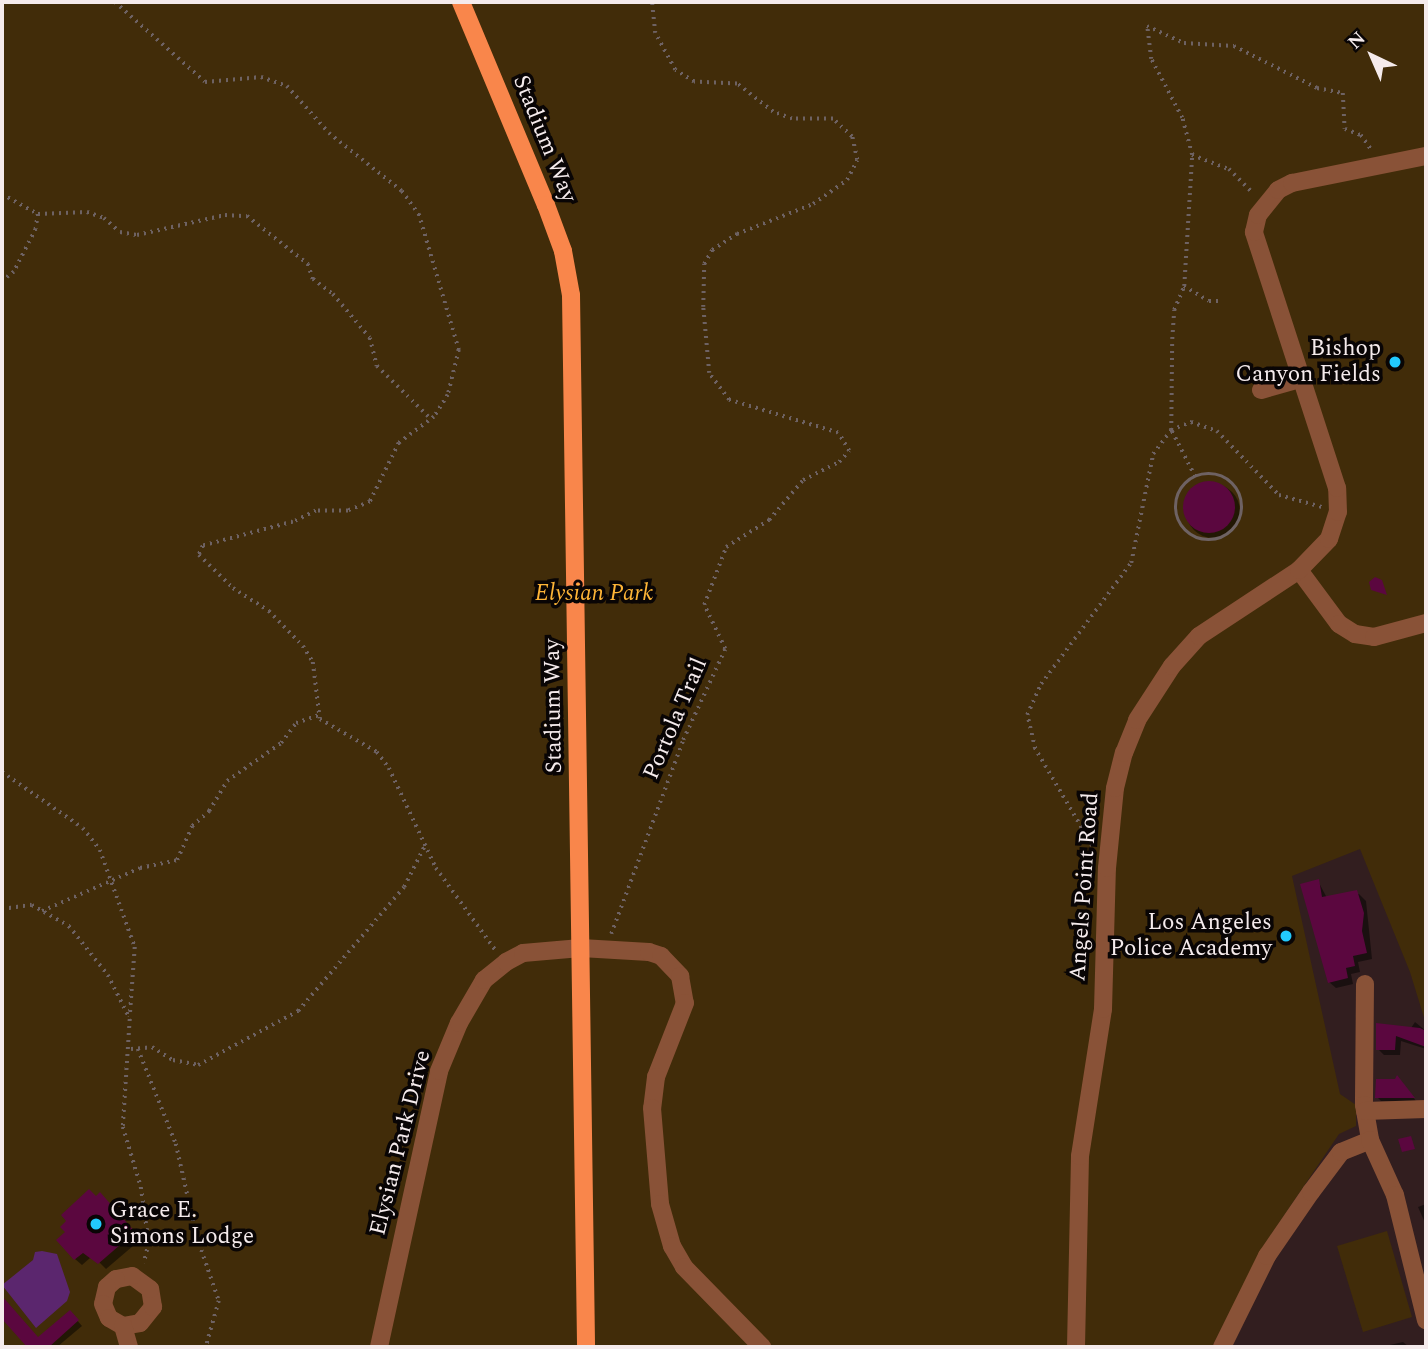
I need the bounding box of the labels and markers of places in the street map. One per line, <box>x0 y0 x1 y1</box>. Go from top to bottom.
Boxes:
place label: Bishop Canyon Fields <box>1236 335 1381 389</box>
marker: Bishop Canyon Fields <box>1387 354 1403 370</box>
place label: Los Angeles Police Academy <box>1110 909 1272 963</box>
marker: Los Angeles Police Academy <box>1278 928 1294 944</box>
place label: Grace E. Simons Lodge <box>110 1197 254 1251</box>
marker: Grace E. Simons Lodge <box>88 1216 104 1232</box>

